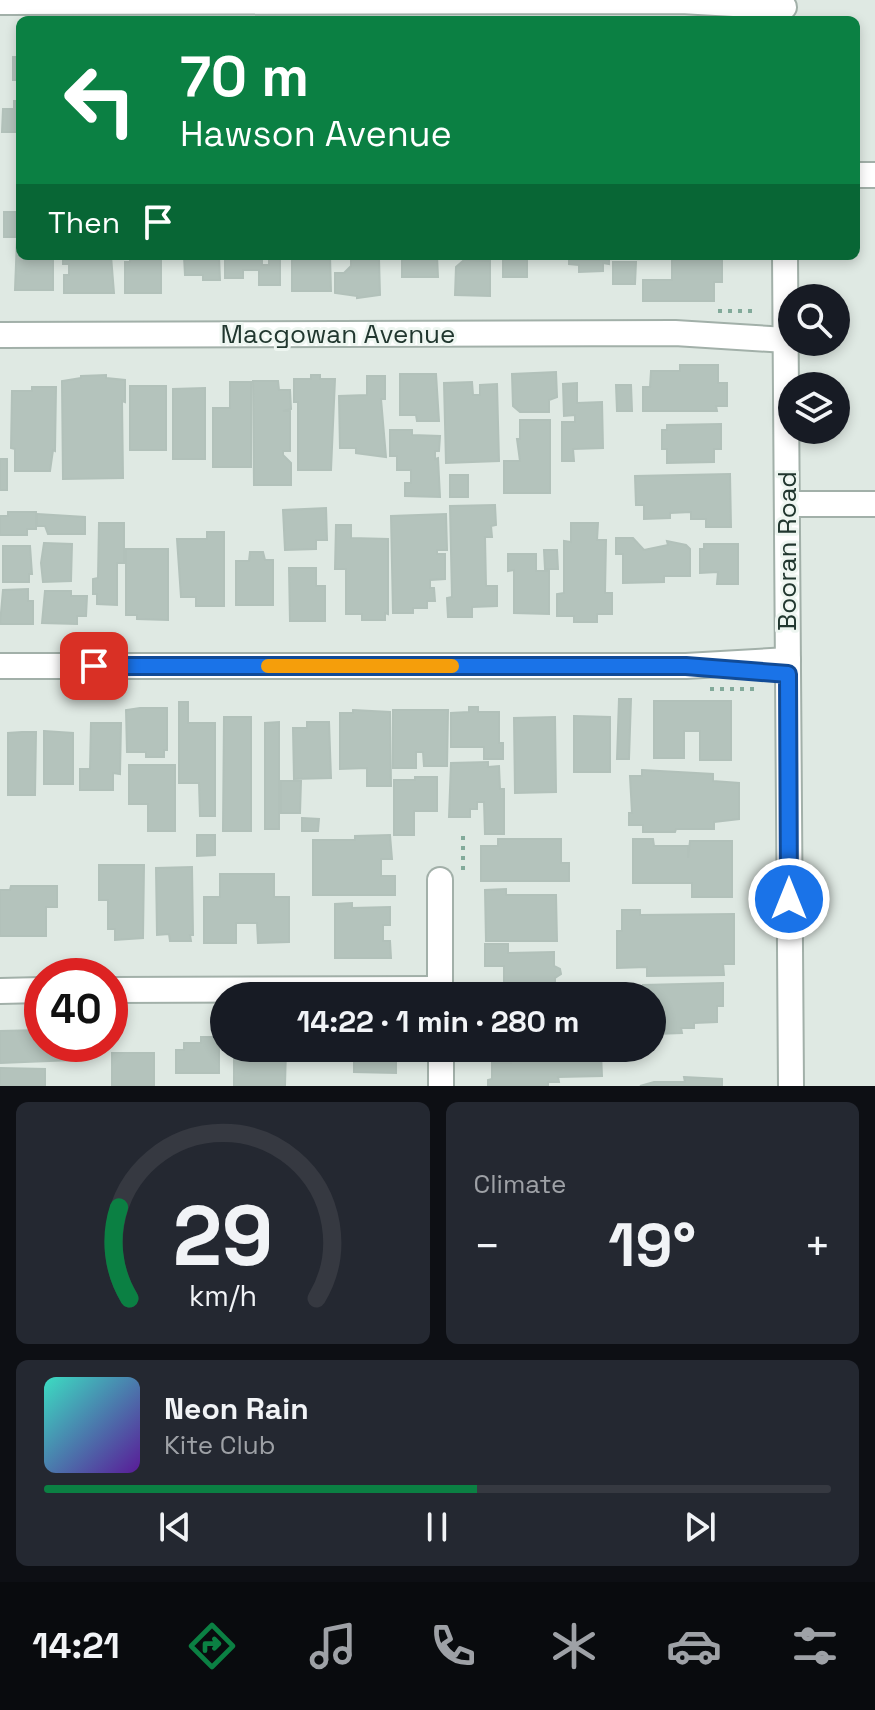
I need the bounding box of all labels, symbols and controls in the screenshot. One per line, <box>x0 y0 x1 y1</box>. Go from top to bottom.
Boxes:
text: 70 m <box>180 41 309 112</box>
icon: left <box>48 48 152 152</box>
text: Hawson Avenue <box>180 111 452 157</box>
icon: arrive <box>136 200 180 244</box>
text: Then <box>48 203 120 242</box>
map controls <box>778 284 850 444</box>
button: search <box>778 284 850 356</box>
street label: Macgowan Avenue <box>221 317 455 351</box>
button: layers <box>778 372 850 444</box>
street label: Booran Road <box>770 471 804 631</box>
pin <box>60 632 128 700</box>
icon: arrive <box>72 644 116 688</box>
position arrow <box>747 857 831 941</box>
speed limit sign: 40 <box>24 958 128 1062</box>
text: 14:22 · 1 min · 280 m <box>297 1002 579 1041</box>
text: Climate <box>474 1167 566 1201</box>
text: 29 <box>172 1183 273 1289</box>
text: 19° <box>608 1207 696 1284</box>
text: − <box>474 1218 501 1274</box>
text: + <box>804 1218 831 1274</box>
text: km/h <box>189 1278 257 1314</box>
text: Neon Rain <box>164 1389 309 1428</box>
text: Kite Club <box>164 1428 276 1462</box>
icon: previous <box>153 1505 197 1549</box>
icon: pause <box>415 1505 459 1549</box>
icon: next <box>678 1505 722 1549</box>
icon: directions <box>184 1618 240 1674</box>
icon: music <box>305 1618 361 1674</box>
icon: phone <box>425 1618 481 1674</box>
icon: climate <box>546 1618 602 1674</box>
icon: car <box>666 1618 722 1674</box>
icon: filters <box>787 1618 843 1674</box>
text: 14:21 <box>32 1623 120 1669</box>

